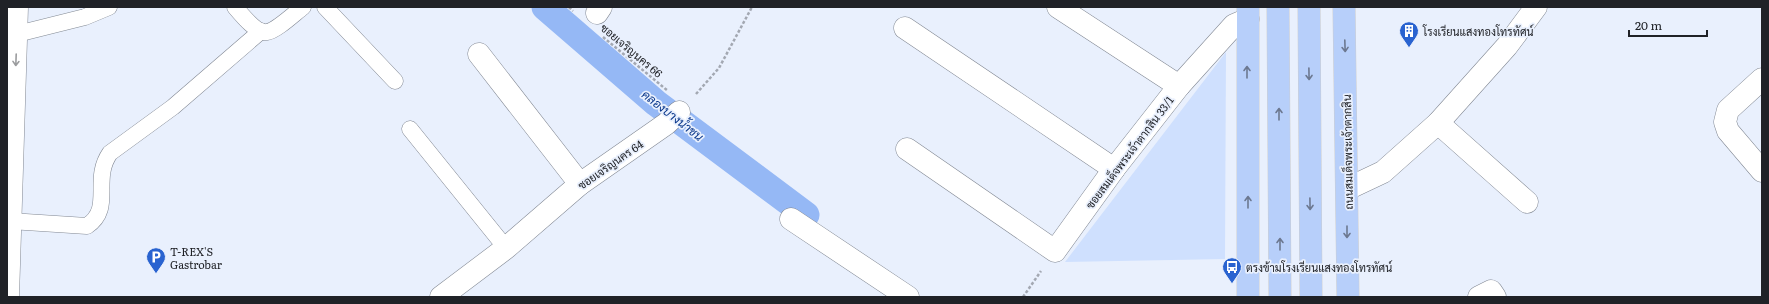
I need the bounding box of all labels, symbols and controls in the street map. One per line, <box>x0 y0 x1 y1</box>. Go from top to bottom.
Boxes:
scale bar <box>1629 12 1707 38</box>
text: 20 m <box>1635 16 1662 34</box>
street label: ซอยเจริญนคร 66 <box>598 19 667 81</box>
building icon: โรงเรียนแสงทองโทรทัศน์ <box>1398 20 1420 48</box>
place label: โรงเรียนแสงทองโทรทัศน์ <box>1422 23 1534 39</box>
one-way arrow <box>1341 39 1348 52</box>
one-way arrow <box>12 53 19 66</box>
one-way arrow <box>1243 66 1251 79</box>
one-way arrow <box>1305 67 1313 80</box>
water label: คลองบางน้ำชน <box>638 84 709 145</box>
street label: ซอยสมเด็จพระเจ้าตากสิน 33/1 <box>1081 92 1177 212</box>
street label: ถนนสมเด็จพระเจ้าตากสิน <box>1338 94 1356 210</box>
one-way arrow <box>1275 108 1283 121</box>
street label: ซอยเจริญนคร 64 <box>574 135 646 193</box>
one-way arrow <box>1244 196 1252 209</box>
one-way arrow <box>1306 197 1314 210</box>
one-way arrow <box>1343 225 1351 238</box>
one-way arrow <box>1276 238 1284 251</box>
place label: T-REX'S Gastrobar <box>170 243 223 272</box>
parking icon: T-REX'S Gastrobar <box>145 246 167 274</box>
bus stop icon: ตรงข้ามโรงเรียนแสงทองโทรทัศน์ <box>1221 256 1243 284</box>
place label: ตรงข้ามโรงเรียนแสงทองโทรทัศน์ <box>1246 259 1392 275</box>

